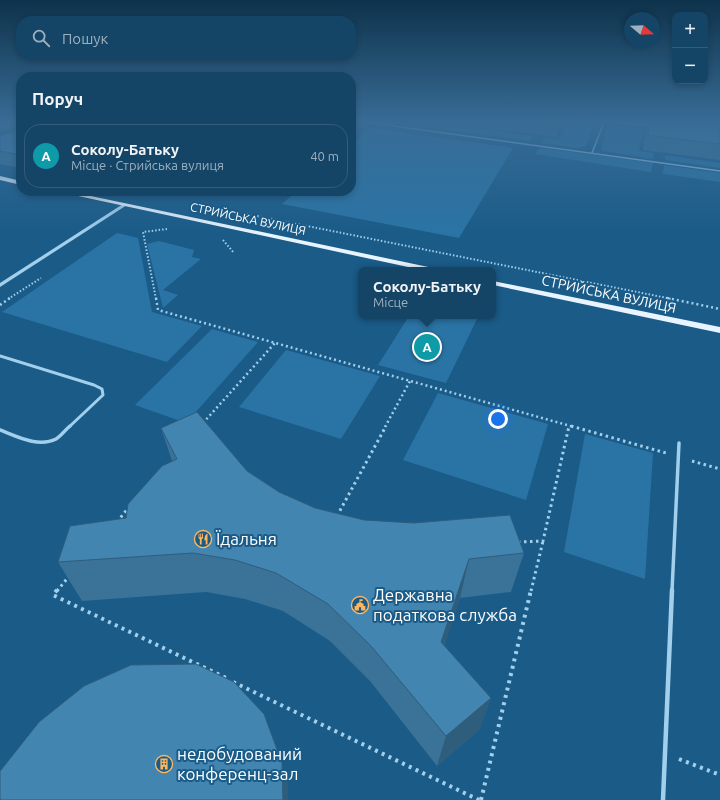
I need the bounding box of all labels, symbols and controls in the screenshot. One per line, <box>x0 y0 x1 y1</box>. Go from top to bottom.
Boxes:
north arrow <box>624 12 660 48</box>
map controls <box>672 12 708 84</box>
button: + <box>672 12 708 48</box>
search box <box>16 16 356 60</box>
icon: search <box>30 27 52 49</box>
text: Пошук <box>62 30 108 47</box>
button: − <box>672 48 708 84</box>
text: Поруч <box>32 89 83 108</box>
text: Соколу-Батьку <box>71 141 179 158</box>
text: A <box>41 149 51 163</box>
text: 40 m <box>310 149 339 163</box>
text: Місце · Стрийська вулиця <box>71 158 224 172</box>
street label: СТРИЙСЬКА ВУЛИЦЯ <box>189 200 307 237</box>
popup <box>358 267 496 319</box>
street label: СТРИЙСЬКА ВУЛИЦЯ <box>540 271 678 316</box>
text: Соколу-Батьку <box>373 278 481 295</box>
text: Місце <box>373 295 408 309</box>
pin: A <box>414 332 440 362</box>
your location <box>488 409 508 429</box>
restaurant icon: Їдальня <box>193 529 213 549</box>
place label: Їдальня <box>215 529 277 548</box>
place label: Державна податкова служба <box>373 585 517 624</box>
public building icon: Державна податкова служба <box>350 595 370 615</box>
place label: недобудований конференц-зал <box>177 744 302 783</box>
building icon: недобудований конференц-зал <box>154 754 174 774</box>

